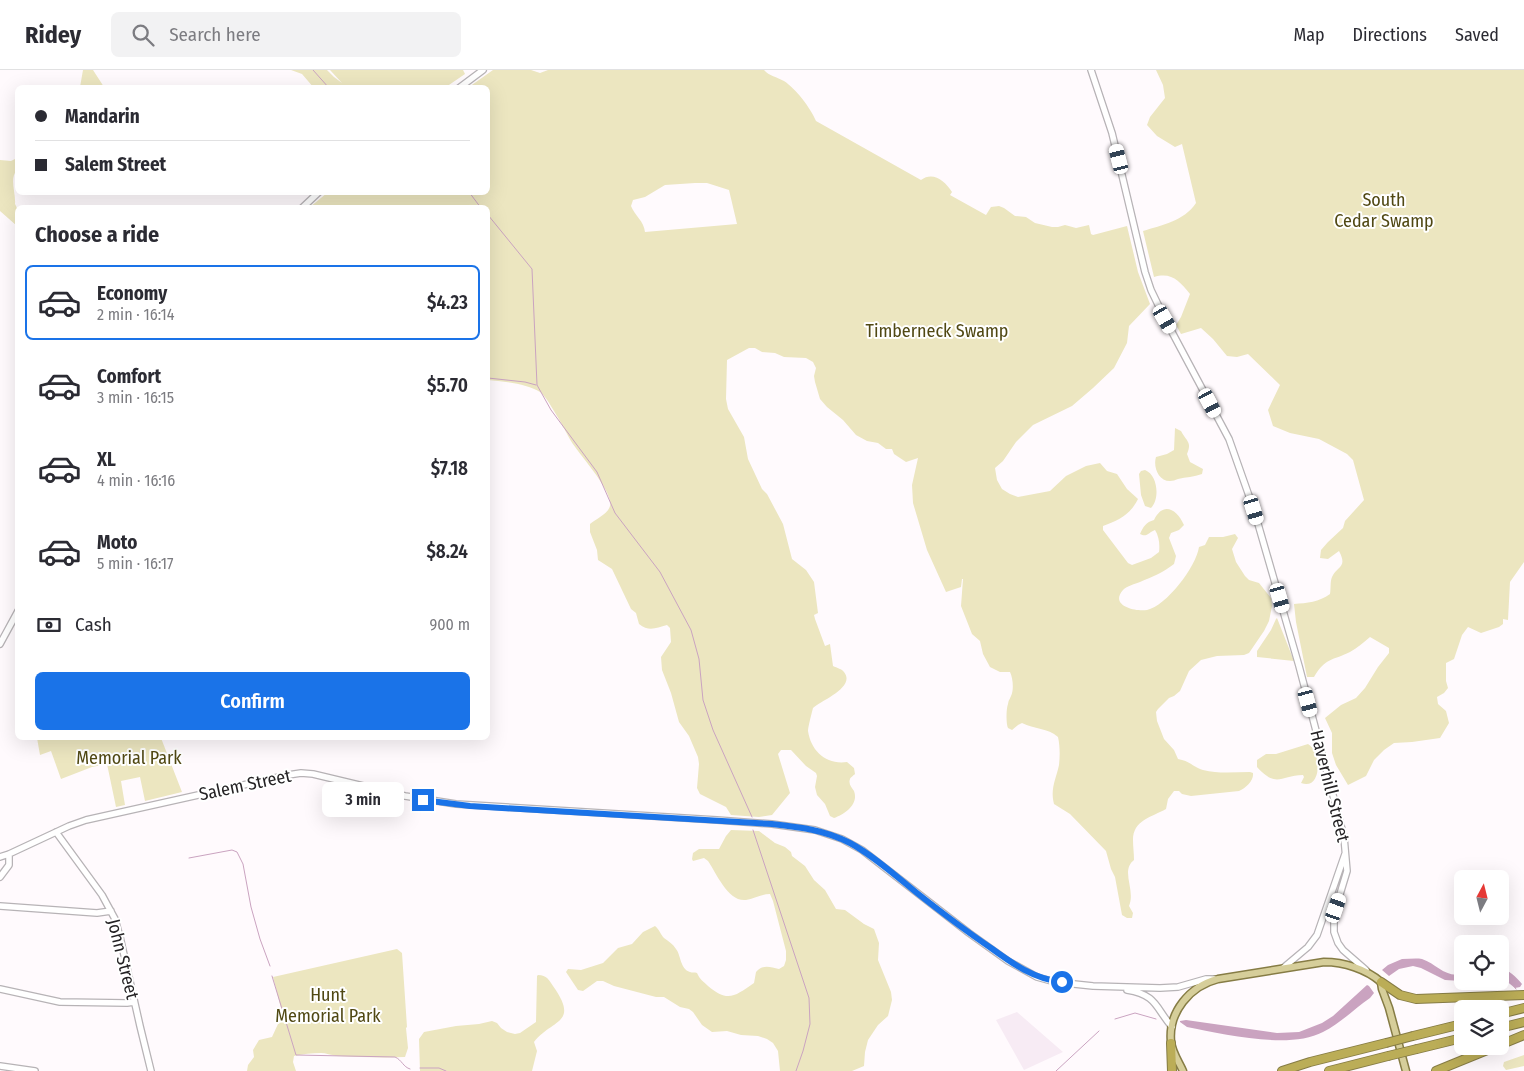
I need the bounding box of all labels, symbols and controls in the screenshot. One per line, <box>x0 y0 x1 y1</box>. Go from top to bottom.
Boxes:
search box <box>111 12 461 57</box>
text: Ridey <box>25 21 81 49</box>
icon: search <box>129 21 157 49</box>
text: Search here <box>169 23 261 46</box>
text: Map <box>1293 24 1325 46</box>
text: Directions <box>1353 24 1427 46</box>
text: Saved <box>1455 24 1499 46</box>
text: Mandarin <box>65 105 140 128</box>
car <box>1108 143 1129 175</box>
text: Salem Street <box>65 153 166 176</box>
park label: South Cedar Swamp <box>1334 189 1434 232</box>
text: Choose a ride <box>35 221 159 248</box>
icon: car <box>37 280 82 325</box>
text: Economy <box>97 282 167 305</box>
text: $4.23 <box>427 291 468 314</box>
car <box>1151 302 1178 336</box>
text: 2 min · 16:14 <box>97 305 174 324</box>
park label: Timberneck Swamp <box>866 320 1008 342</box>
icon: car <box>37 363 82 408</box>
text: Comfort <box>97 365 161 388</box>
text: $5.70 <box>427 374 468 397</box>
car <box>1196 386 1223 420</box>
text: 3 min · 16:15 <box>97 388 174 407</box>
icon: car <box>37 446 82 491</box>
text: XL <box>97 448 116 471</box>
text: $7.18 <box>431 457 468 480</box>
text: 4 min · 16:16 <box>97 471 175 490</box>
car <box>1242 493 1265 527</box>
icon: car <box>37 529 82 574</box>
text: Moto <box>97 531 137 554</box>
text: $8.24 <box>426 540 468 563</box>
text: 5 min · 16:17 <box>97 554 173 573</box>
car <box>1268 582 1291 614</box>
icon: cash <box>35 611 63 639</box>
text: Cash <box>75 613 112 636</box>
text: 900 m <box>429 615 470 634</box>
button: Confirm <box>35 672 470 730</box>
car <box>1296 686 1319 718</box>
street label: Haverhill Street <box>1305 728 1355 844</box>
park label: Memorial Park <box>76 747 182 769</box>
street label: Salem Street <box>197 765 293 805</box>
callout: 3 min <box>323 782 406 818</box>
route end <box>412 789 434 811</box>
text: 3 min <box>345 790 381 809</box>
north arrow <box>1454 870 1509 925</box>
map controls <box>1454 870 1509 1055</box>
car <box>1324 891 1347 925</box>
street label: John Street <box>102 917 144 1001</box>
button: locate <box>1454 935 1509 990</box>
route start <box>1051 971 1073 993</box>
park label: Hunt Memorial Park <box>275 984 381 1027</box>
button: layers <box>1454 1000 1509 1055</box>

